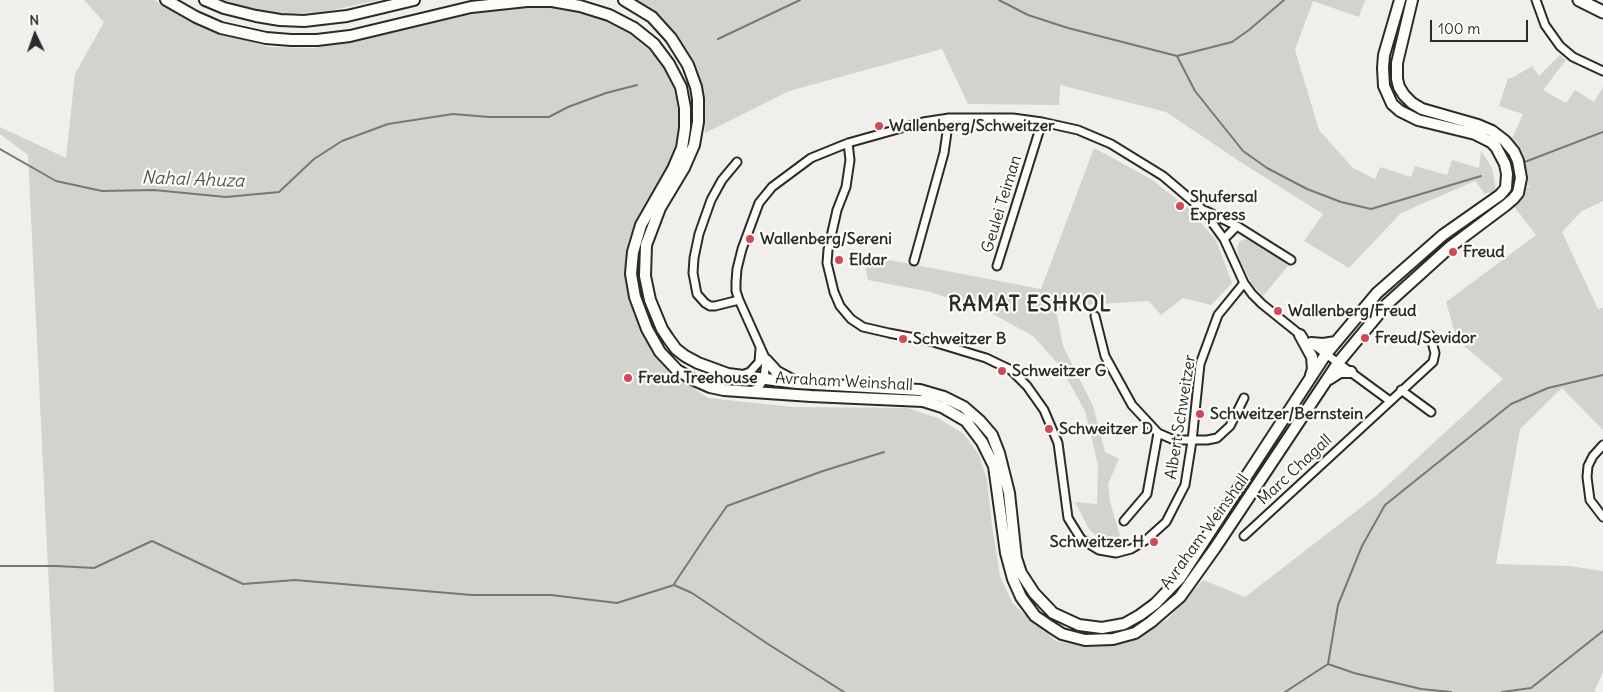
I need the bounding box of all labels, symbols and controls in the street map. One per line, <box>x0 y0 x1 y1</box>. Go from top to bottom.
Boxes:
north arrow <box>10 10 60 60</box>
scale bar <box>1433 10 1530 42</box>
text: N <box>29 11 40 29</box>
text: 100 m <box>1438 19 1480 38</box>
place label: Wallenberg/Schweitzer <box>889 116 1055 136</box>
marker: Wallenberg/Schweitzer <box>873 120 885 132</box>
street label: Geulei Teiman <box>978 153 1026 255</box>
water label: Nahal Ahuza <box>141 167 245 193</box>
place label: Shufersal Express <box>1190 187 1257 225</box>
marker: Shufersal Express <box>1174 200 1186 212</box>
place label: Wallenberg/Sereni <box>760 229 892 249</box>
marker: Wallenberg/Sereni <box>744 233 756 245</box>
place label: Freud <box>1463 242 1505 262</box>
marker: Freud <box>1447 246 1459 258</box>
place label: Eldar <box>849 250 887 270</box>
marker: Eldar <box>833 254 845 266</box>
district label: RAMAT ESHKOL <box>947 292 1113 318</box>
place label: Wallenberg/Freud <box>1288 301 1416 321</box>
marker: Wallenberg/Freud <box>1272 305 1284 317</box>
place label: Freud/Sevidor <box>1375 328 1476 348</box>
place label: Schweitzer B <box>913 329 1006 349</box>
marker: Freud/Sevidor <box>1359 332 1371 344</box>
marker: Schweitzer B <box>897 333 909 345</box>
street label: Albert Schweitzer <box>1162 353 1200 481</box>
place label: Schweitzer G <box>1012 361 1106 381</box>
marker: Schweitzer G <box>996 365 1008 377</box>
place label: Freud Treehouse <box>638 368 758 388</box>
street label: Avraham Weinshall <box>775 369 913 395</box>
marker: Freud Treehouse <box>622 372 634 384</box>
place label: Schweitzer/Bernstein <box>1210 404 1363 424</box>
marker: Schweitzer/Bernstein <box>1194 408 1206 420</box>
place label: Schweitzer D <box>1059 419 1153 439</box>
marker: Schweitzer D <box>1043 423 1055 435</box>
street label: Marc Chagall <box>1254 431 1336 509</box>
street label: Avraham Weinshall <box>1157 471 1253 593</box>
place label: Schweitzer H <box>1050 532 1144 552</box>
marker: Schweitzer H <box>1148 536 1160 548</box>

